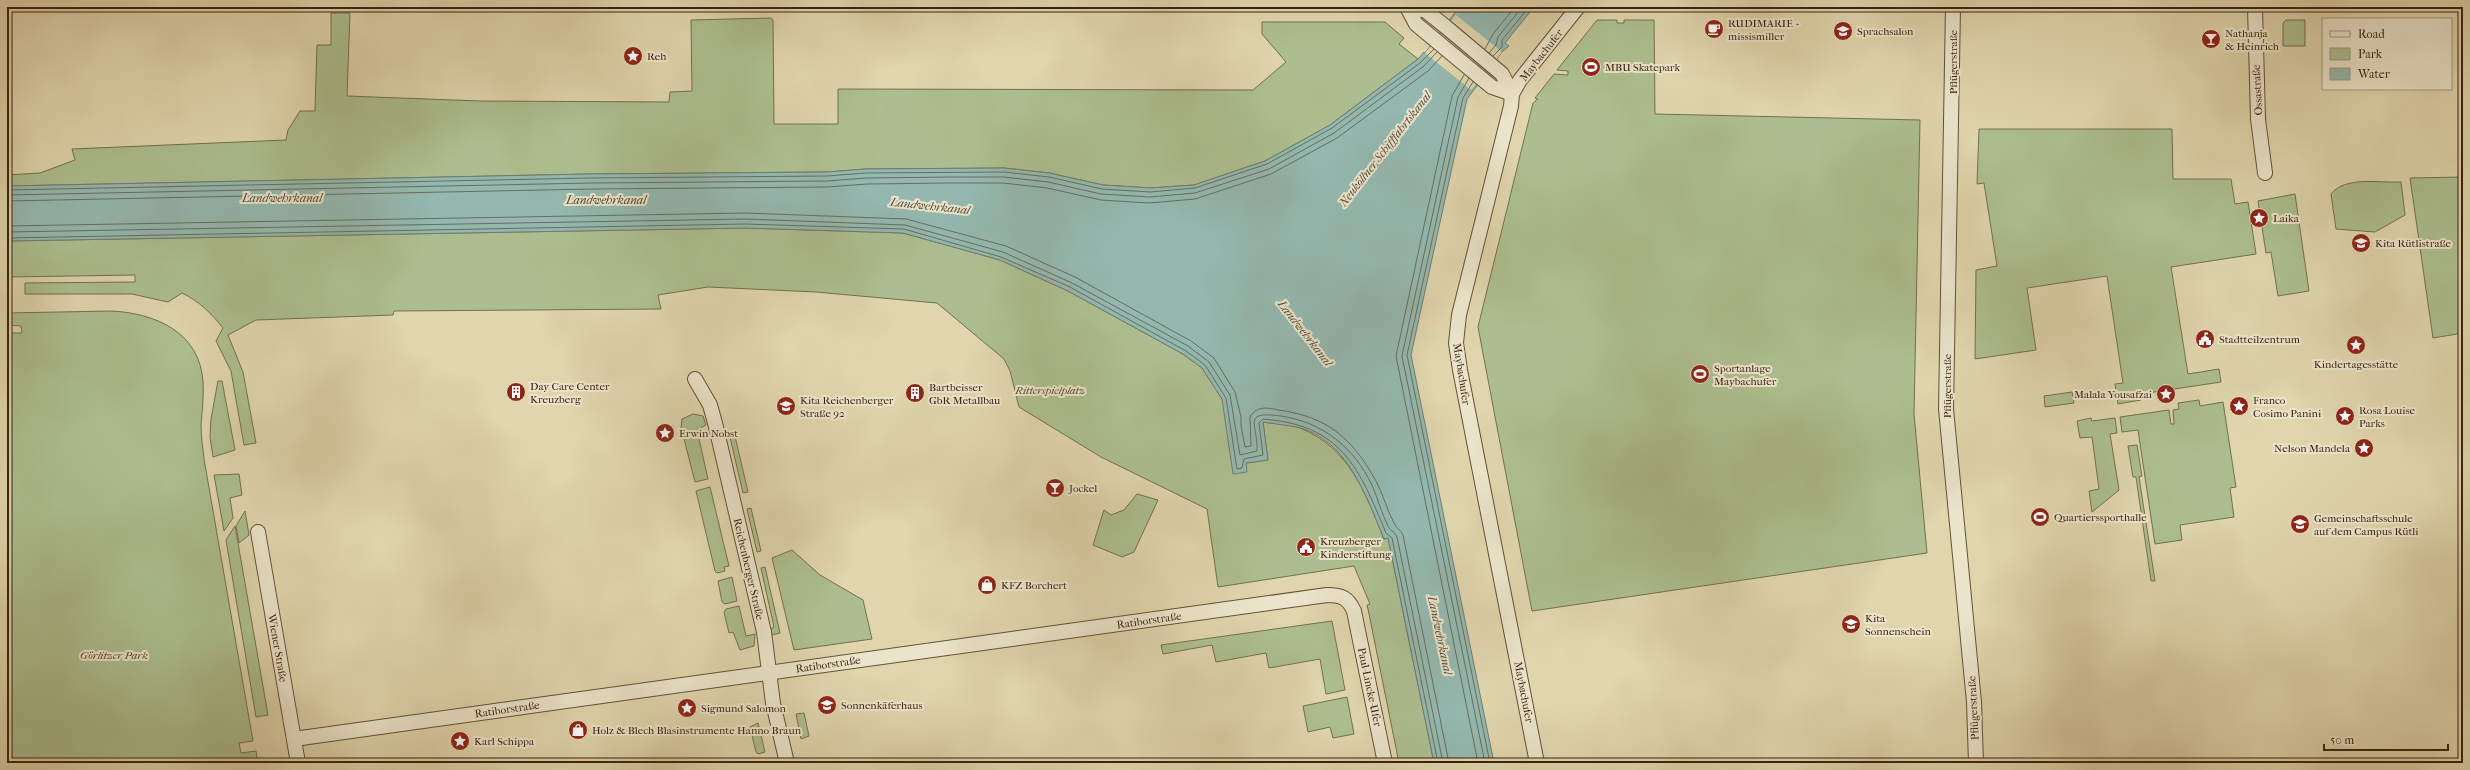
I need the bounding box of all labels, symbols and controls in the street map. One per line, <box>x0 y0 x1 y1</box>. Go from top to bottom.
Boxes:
place label: RUDIMARIE + missismiller <box>1728 17 1800 43</box>
cafe icon: RUDIMARIE + missismiller <box>1703 18 1725 40</box>
legend <box>2322 18 2452 90</box>
school or university icon: Sprachsalon <box>1832 20 1854 42</box>
place label: Sprachsalon <box>1857 25 1914 38</box>
street label: Maybachufer <box>1517 27 1566 84</box>
place label: Nathanja & Heinrich <box>2225 27 2280 53</box>
text: Road <box>2358 27 2385 41</box>
bar icon: Nathanja & Heinrich <box>2200 28 2222 50</box>
street label: Pflügerstraße <box>1947 29 1960 94</box>
place icon: Reh <box>622 45 644 67</box>
text: Park <box>2358 47 2383 61</box>
place label: Reh <box>647 50 667 63</box>
sports icon: MBU Skatepark <box>1580 56 1602 78</box>
place label: MBU Skatepark <box>1605 61 1680 74</box>
street label: Ossastraße <box>2250 64 2265 116</box>
text: Water <box>2357 67 2391 81</box>
water label: Neuköllner Schifffahrtskanal <box>1335 87 1435 210</box>
water label: Landwehrkanal <box>241 191 324 205</box>
water label: Landwehrkanal <box>565 193 648 207</box>
water label: Landwehrkanal <box>888 195 973 217</box>
place icon: Laika <box>2248 207 2270 229</box>
place label: Laika <box>2273 212 2300 225</box>
school or university icon: Kita Rütlistraße <box>2350 232 2372 254</box>
place label: Kita Rütlistraße <box>2375 237 2452 250</box>
water label: Landwehrkanal <box>1274 296 1336 371</box>
public building icon: Stadtteilzentrum <box>2194 328 2216 350</box>
place label: Stadtteilzentrum <box>2219 333 2301 346</box>
place icon: Kindertagesstätte <box>2345 334 2367 356</box>
street label: Maybachufer <box>1450 342 1473 406</box>
street label: Pflügerstraße <box>1941 353 1954 418</box>
place label: Kindertagesstätte <box>2314 358 2399 371</box>
place label: Sportanlage Maybachufer <box>1714 362 1777 388</box>
sports icon: Sportanlage Maybachufer <box>1689 363 1711 385</box>
place label: Day Care Center Kreuzberg <box>530 380 610 406</box>
building icon: Day Care Center Kreuzberg <box>505 381 527 403</box>
place label: Bartbeisser GbR Metallbau <box>929 381 1001 407</box>
building icon: Bartbeisser GbR Metallbau <box>904 382 926 404</box>
place icon: Malala Yousafzai <box>2155 383 2177 405</box>
park label: Ritterspielplatz <box>1014 384 1085 397</box>
place label: Malala Yousafzai <box>2074 388 2153 401</box>
place label: Kita Reichenberger Straße 92 <box>800 394 894 420</box>
place label: Franco Cosimo Panini <box>2253 394 2322 420</box>
school or university icon: Kita Reichenberger Straße 92 <box>775 395 797 417</box>
place icon: Franco Cosimo Panini <box>2228 395 2250 417</box>
place label: Rosa Louise Parks <box>2359 404 2416 430</box>
place icon: Rosa Louise Parks <box>2334 405 2356 427</box>
place icon: Erwin Nobst <box>654 422 676 444</box>
place label: Erwin Nobst <box>679 427 738 440</box>
place icon: Nelson Mandela <box>2353 437 2375 459</box>
place label: Nelson Mandela <box>2274 442 2351 455</box>
bar icon: Jockel <box>1044 477 1066 499</box>
place label: Jockel <box>1068 482 1097 495</box>
sports icon: Quartierssporthalle <box>2029 506 2051 528</box>
place label: Quartierssporthalle <box>2054 511 2147 524</box>
place label: Gemeinschaftsschule auf dem Campus Rütli <box>2314 512 2419 538</box>
school or university icon: Gemeinschaftsschule auf dem Campus Rütli <box>2289 513 2311 535</box>
street label: Reichenberger Straße <box>730 517 767 622</box>
place label: Kreuzberger Kinderstiftung <box>1320 535 1391 561</box>
public building icon: Kreuzberger Kinderstiftung <box>1295 536 1317 558</box>
shop icon: KFZ Borchert <box>976 574 998 596</box>
place label: KFZ Borchert <box>1001 579 1067 592</box>
water label: Landwehrkanal <box>1425 593 1456 678</box>
street label: Ratiborstraße <box>1116 609 1183 631</box>
street label: Wiener Straße <box>265 612 290 684</box>
place label: Kita Sonnenschein <box>1865 612 1931 638</box>
school or university icon: Kita Sonnenschein <box>1840 613 1862 635</box>
street label: Paul-Lincke-Ufer <box>1355 646 1384 728</box>
park label: Görlitzer Park <box>80 649 148 662</box>
street label: Ratiborstraße <box>795 653 862 675</box>
street label: Maybachufer <box>1511 660 1536 724</box>
street label: Pflügerstraße <box>1965 675 1982 740</box>
school or university icon: Sonnenkäferhaus <box>816 694 838 716</box>
place icon: Sigmund Salomon <box>676 697 698 719</box>
street label: Ratiborstraße <box>474 698 541 720</box>
place label: Sonnenkäferhaus <box>841 699 922 712</box>
place label: Sigmund Salomon <box>701 702 787 715</box>
shop icon: Holz & Blech Blasinstrumente Hanno Braun <box>567 719 589 741</box>
place label: Holz & Blech Blasinstrumente Hanno Braun <box>592 724 802 737</box>
scale bar <box>2324 726 2448 752</box>
place icon: Karl Schippa <box>449 730 471 752</box>
text: 50 m <box>2330 733 2354 747</box>
place label: Karl Schippa <box>474 735 535 748</box>

